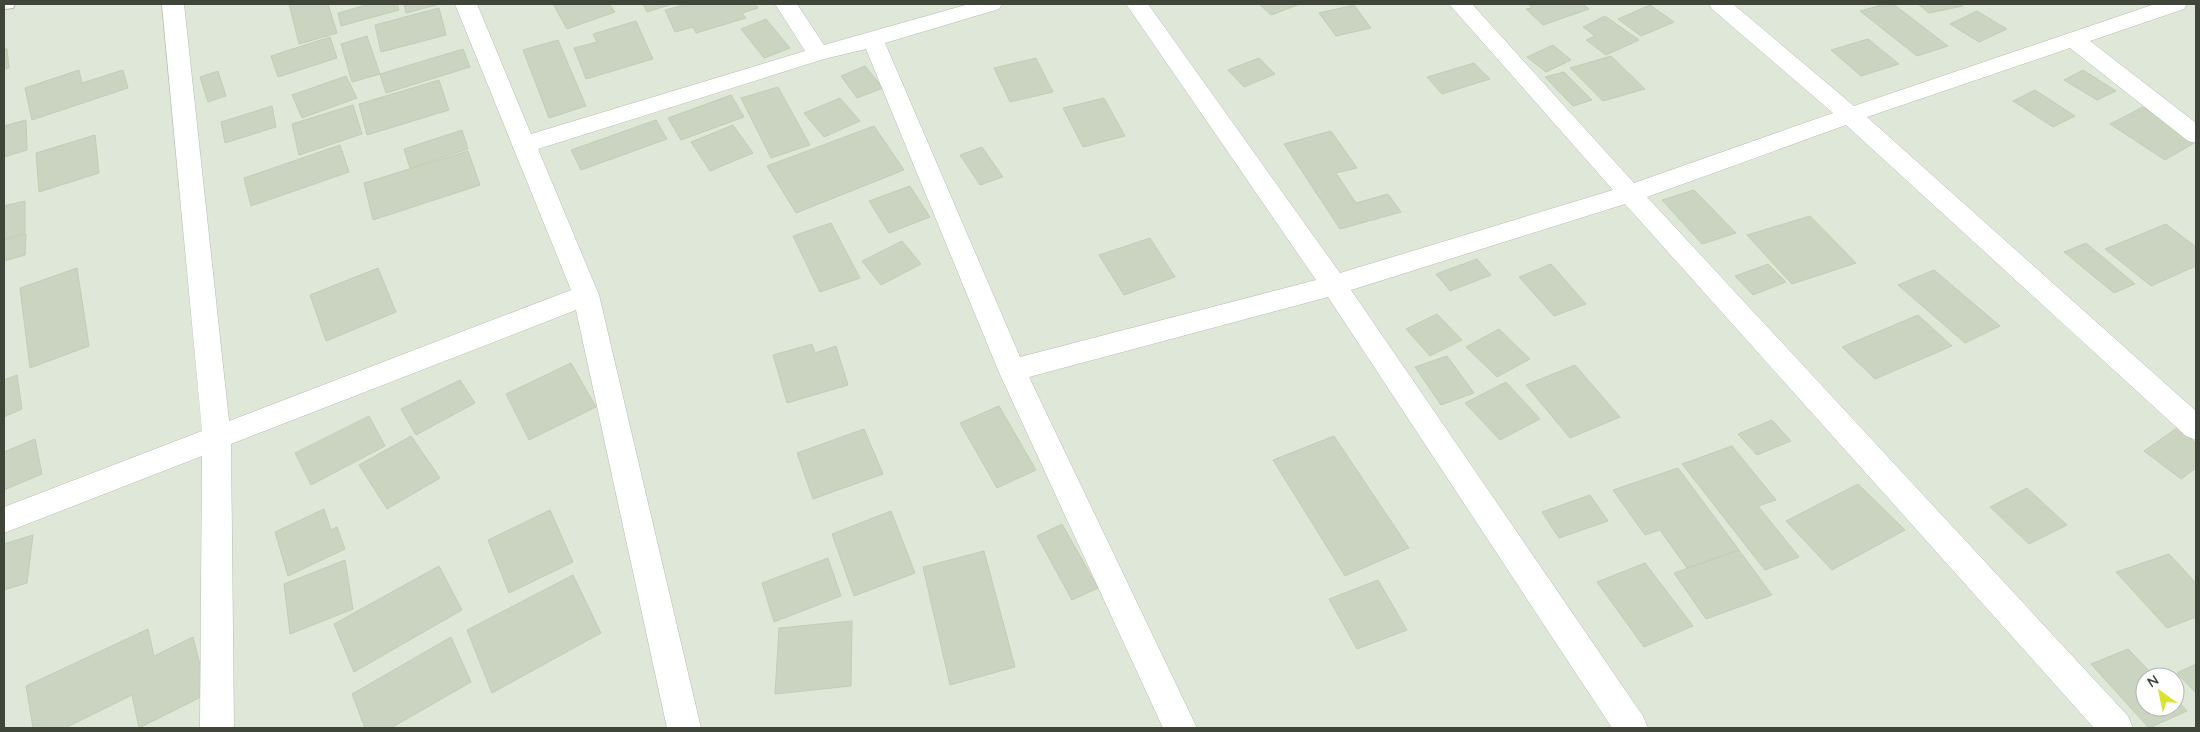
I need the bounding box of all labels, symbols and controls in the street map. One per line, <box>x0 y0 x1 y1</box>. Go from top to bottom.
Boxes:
north arrow <box>2135 667 2185 717</box>
text: N <box>2144 671 2162 691</box>

